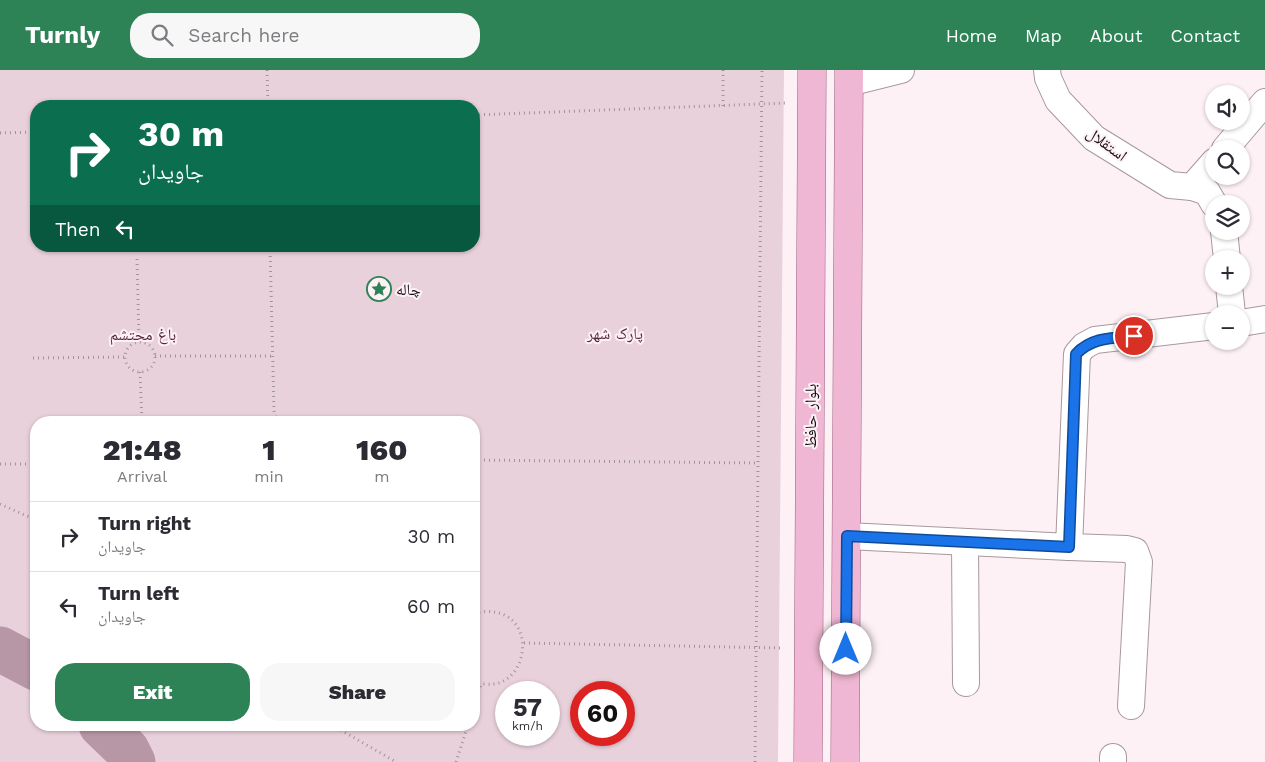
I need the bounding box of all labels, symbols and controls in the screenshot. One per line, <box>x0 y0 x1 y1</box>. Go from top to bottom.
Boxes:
search box <box>130 13 480 58</box>
text: Turnly <box>25 21 100 49</box>
icon: search <box>148 21 176 49</box>
text: Search here <box>188 24 300 47</box>
text: Home <box>946 25 997 46</box>
text: Map <box>1025 25 1062 46</box>
text: About <box>1090 25 1142 46</box>
text: Contact <box>1170 25 1240 46</box>
map controls <box>1205 85 1250 350</box>
button: sound <box>1205 85 1250 130</box>
text: 30 m <box>138 113 224 155</box>
icon: right <box>55 120 120 185</box>
street label: استقلال <box>1082 123 1131 166</box>
button: search <box>1205 140 1250 185</box>
text: جاویدان <box>138 159 204 184</box>
button: layers <box>1205 195 1250 240</box>
icon: left <box>111 215 139 243</box>
text: Then <box>55 218 101 241</box>
button: + <box>1205 250 1250 295</box>
place icon: چاله <box>366 276 392 302</box>
place label: چاله <box>396 280 421 299</box>
button: − <box>1205 305 1250 350</box>
pin <box>1113 315 1155 357</box>
icon: arrive <box>1120 322 1148 350</box>
park label: پارک شهر <box>586 324 643 343</box>
park label: باغ محتشم <box>110 325 176 345</box>
street label: بلوار حافظ <box>801 384 820 448</box>
text: 21:48 <box>102 432 182 467</box>
text: 1 <box>262 432 276 467</box>
text: 160 <box>356 432 408 467</box>
text: Arrival <box>117 467 167 486</box>
text: min <box>254 467 284 486</box>
text: m <box>374 467 389 486</box>
text: Turn right <box>98 512 191 535</box>
icon: right <box>55 523 83 551</box>
text: 30 m <box>408 525 455 548</box>
text: جاویدان <box>98 537 146 556</box>
text: Turn left <box>98 582 179 605</box>
icon: left <box>55 593 83 621</box>
text: 60 m <box>407 595 455 618</box>
text: جاویدان <box>98 607 146 626</box>
position arrow <box>819 622 871 674</box>
button: Exit <box>55 663 250 721</box>
button: Share <box>260 663 455 721</box>
speed limit sign: 60 <box>570 681 635 746</box>
text: 57 <box>513 693 542 722</box>
text: km/h <box>512 719 543 733</box>

